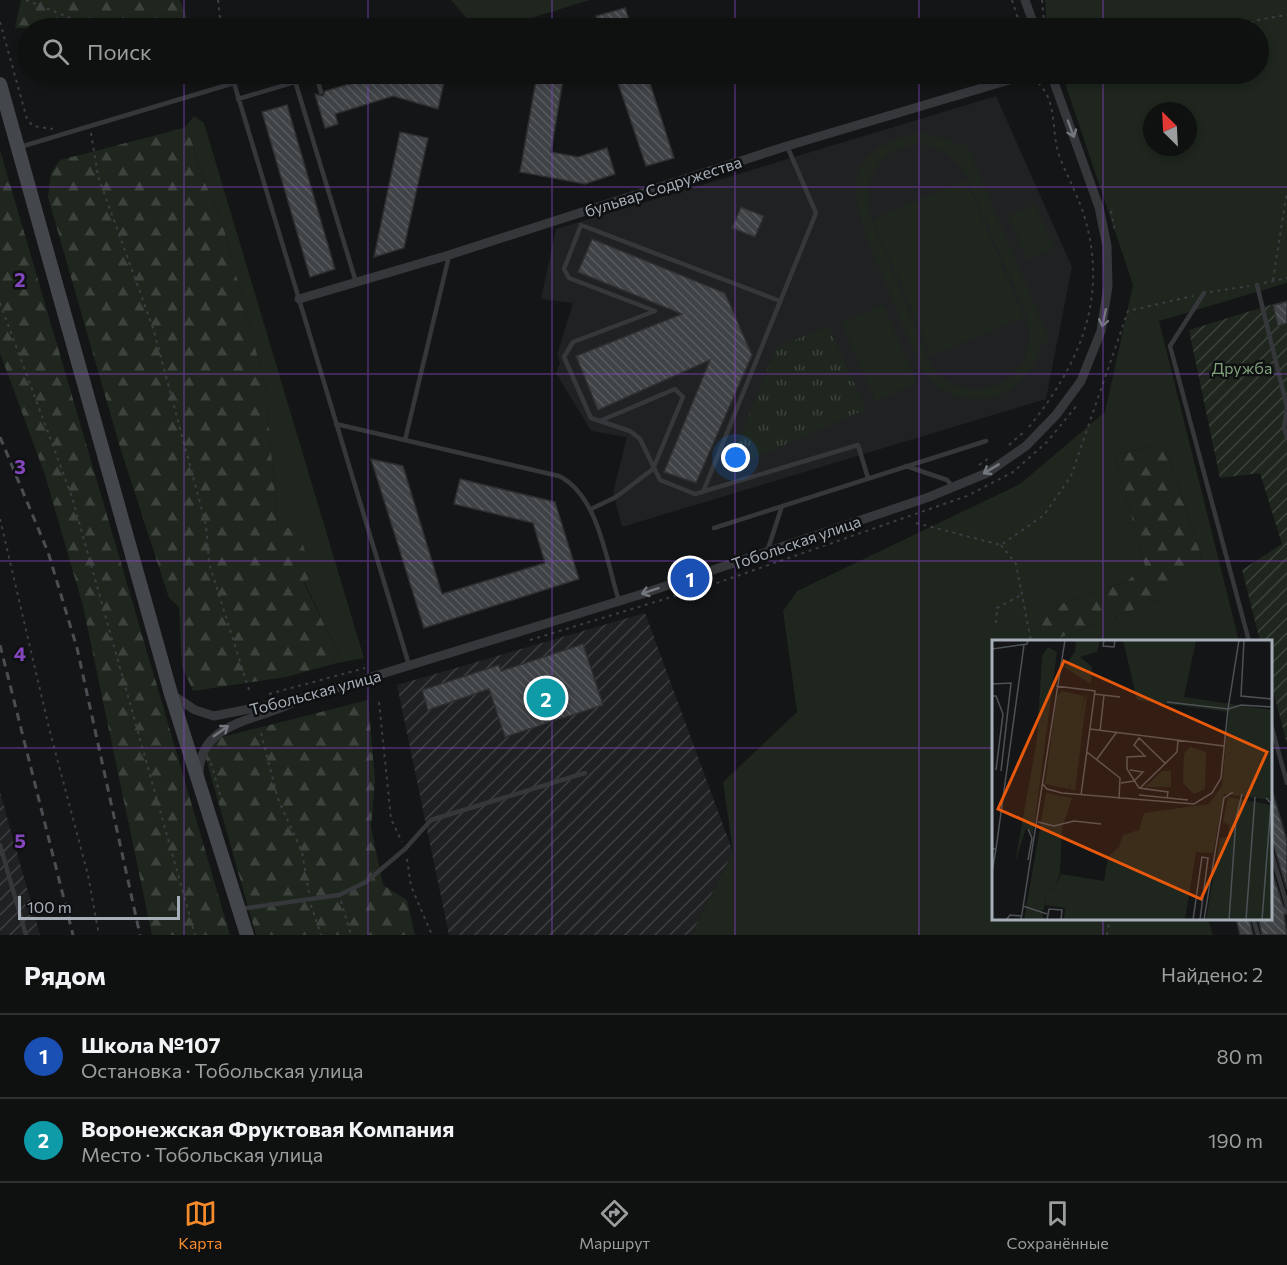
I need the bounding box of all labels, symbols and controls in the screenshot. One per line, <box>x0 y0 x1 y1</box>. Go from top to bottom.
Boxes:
search box <box>18 18 1269 84</box>
icon: search <box>39 35 72 68</box>
text: Поиск <box>87 38 152 65</box>
north arrow <box>1143 102 1197 156</box>
one-way arrow <box>1067 119 1078 137</box>
street label: бульвар Содружества <box>582 152 744 220</box>
text: 2 <box>14 267 26 291</box>
one-way arrow <box>1098 307 1109 327</box>
park label: Дружба <box>1212 358 1272 377</box>
your location <box>721 443 750 472</box>
text: 3 <box>14 454 26 478</box>
one-way arrow <box>983 464 1000 476</box>
street label: Тобольская улица <box>729 511 863 573</box>
pin: 1 <box>670 556 710 600</box>
one-way arrow <box>641 587 660 598</box>
inset map <box>992 640 1272 920</box>
text: 4 <box>14 641 26 665</box>
street label: Тобольская улица <box>247 665 383 719</box>
pin: 2 <box>526 676 566 720</box>
one-way arrow <box>212 725 228 737</box>
text: 5 <box>14 828 26 852</box>
scale bar <box>18 893 180 920</box>
text: 100 m <box>27 897 72 916</box>
text: Рядом <box>24 959 106 990</box>
text: Найдено: 2 <box>1161 962 1263 986</box>
text: Школа №107 <box>81 1031 221 1058</box>
text: 1 <box>39 1044 48 1068</box>
text: 80 m <box>1217 1044 1263 1068</box>
text: Остановка · Тобольская улица <box>81 1058 363 1082</box>
text: Воронежская Фруктовая Компания <box>81 1115 454 1142</box>
text: 2 <box>38 1128 49 1152</box>
text: 190 m <box>1208 1128 1263 1152</box>
text: Место · Тобольская улица <box>81 1142 323 1166</box>
tab: Карта <box>178 1197 222 1252</box>
tab: Маршрут <box>579 1197 650 1252</box>
tab: Сохранённые <box>1007 1197 1109 1252</box>

